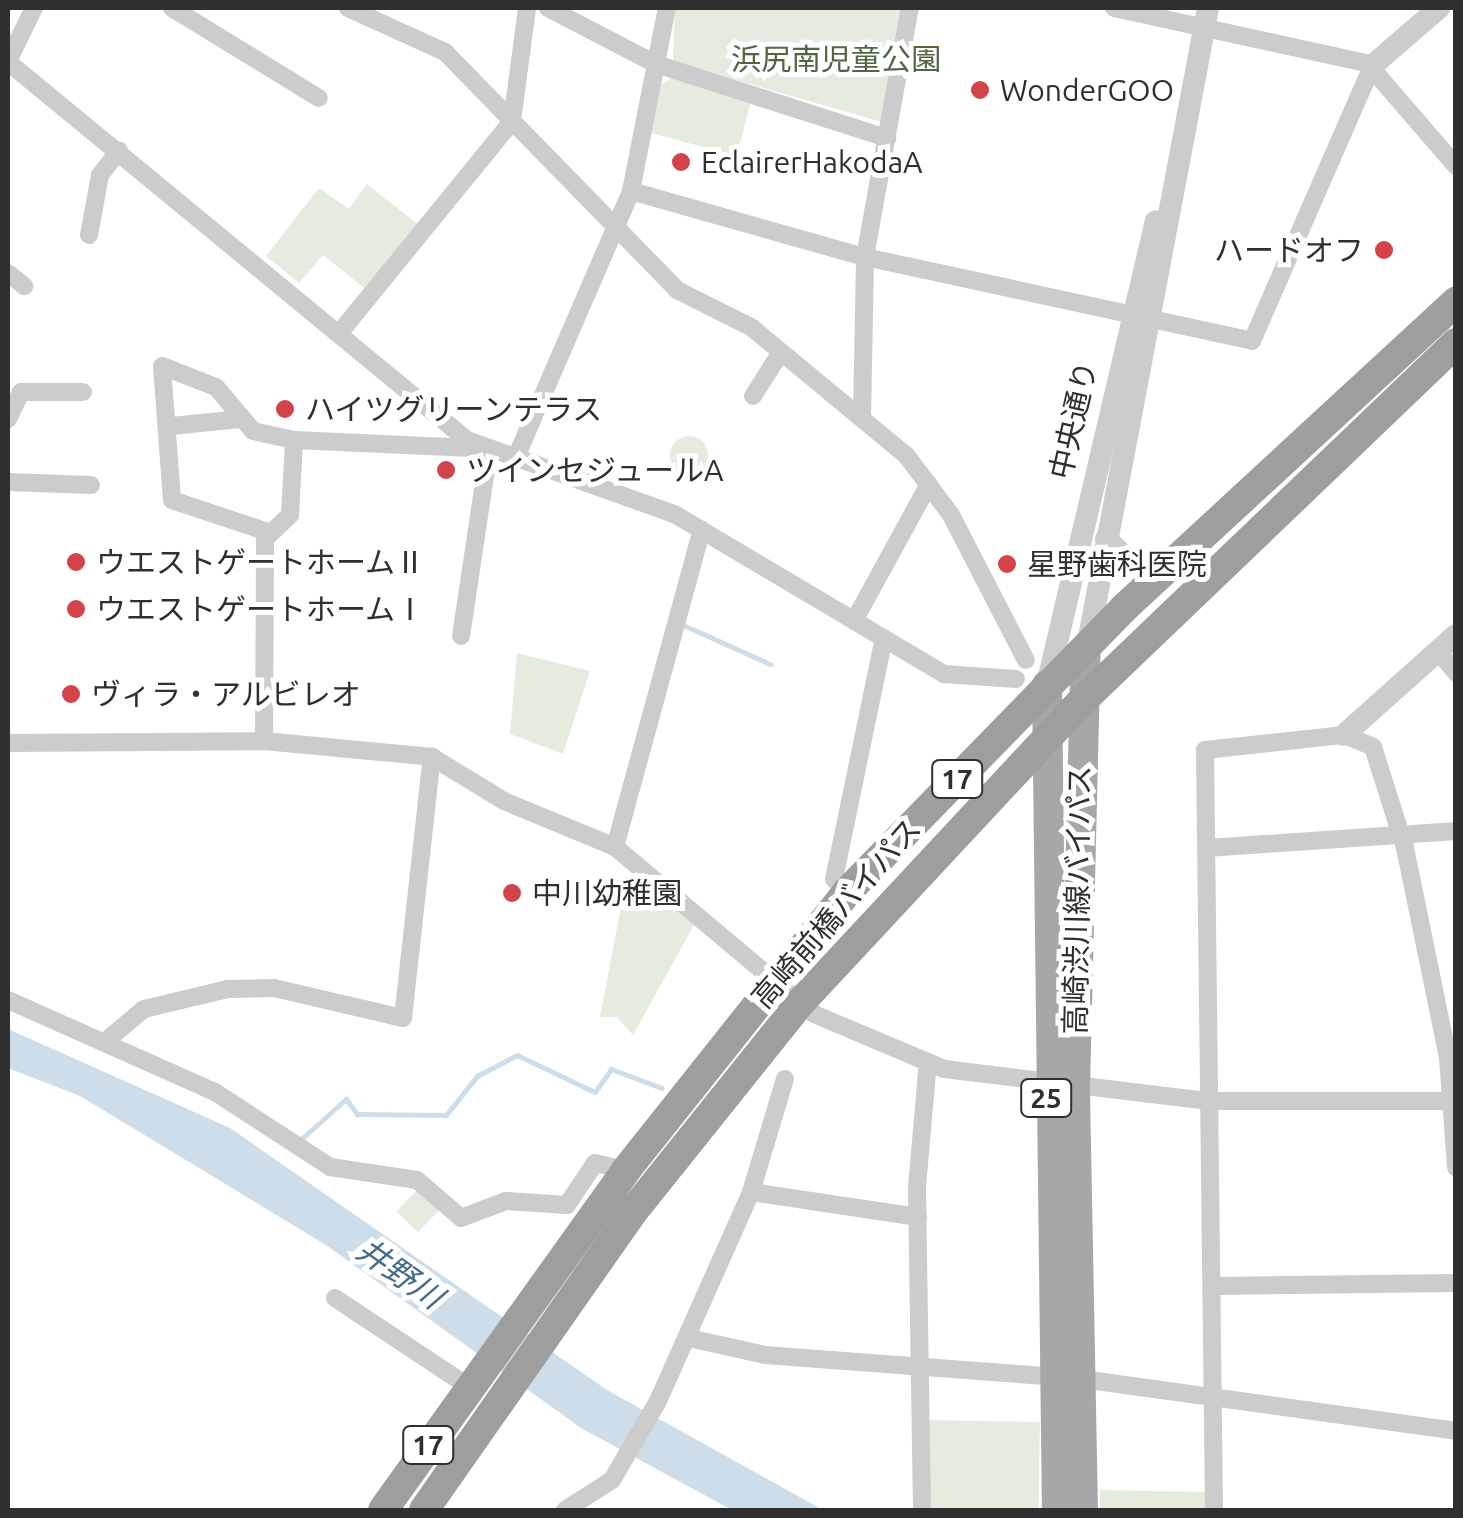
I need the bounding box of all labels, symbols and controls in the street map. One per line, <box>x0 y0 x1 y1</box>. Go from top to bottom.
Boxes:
park label: 浜尻南児童公園 <box>731 41 941 77</box>
place label: WonderGOO <box>1000 72 1174 108</box>
marker: WonderGOO <box>969 79 991 101</box>
place label: EclairerHakodaA <box>701 144 923 180</box>
marker: EclairerHakodaA <box>670 151 692 173</box>
place label: ハードオフ <box>1214 232 1364 268</box>
marker: ハードオフ <box>1373 239 1395 261</box>
street label: 中央通り <box>1042 357 1104 483</box>
place label: ハイツグリーンテラス <box>305 391 605 427</box>
marker: ハイツグリーンテラス <box>274 398 296 420</box>
place label: ツインセジュールA <box>466 452 725 488</box>
marker: ツインセジュールA <box>435 459 457 481</box>
place label: ウエストゲートホームⅡ <box>96 544 426 580</box>
place label: 星野歯科医院 <box>1027 546 1207 582</box>
marker: ウエストゲートホームⅡ <box>65 551 87 573</box>
marker: 星野歯科医院 <box>996 553 1018 575</box>
place label: ウエストゲートホームⅠ <box>96 591 426 627</box>
marker: ウエストゲートホームⅠ <box>65 598 87 620</box>
place label: ヴィラ・アルビレオ <box>91 676 361 712</box>
marker: ヴィラ・アルビレオ <box>60 683 82 705</box>
road number: 17 <box>930 756 984 802</box>
street label: 高崎渋川線バイパス <box>1057 765 1097 1035</box>
street label: 高崎前橋バイパス <box>744 811 928 1015</box>
place label: 中川幼稚園 <box>532 875 682 911</box>
marker: 中川幼稚園 <box>501 882 523 904</box>
road number: 25 <box>1018 1075 1074 1121</box>
water label: 井野川 <box>350 1230 450 1316</box>
road number: 17 <box>400 1422 456 1468</box>

